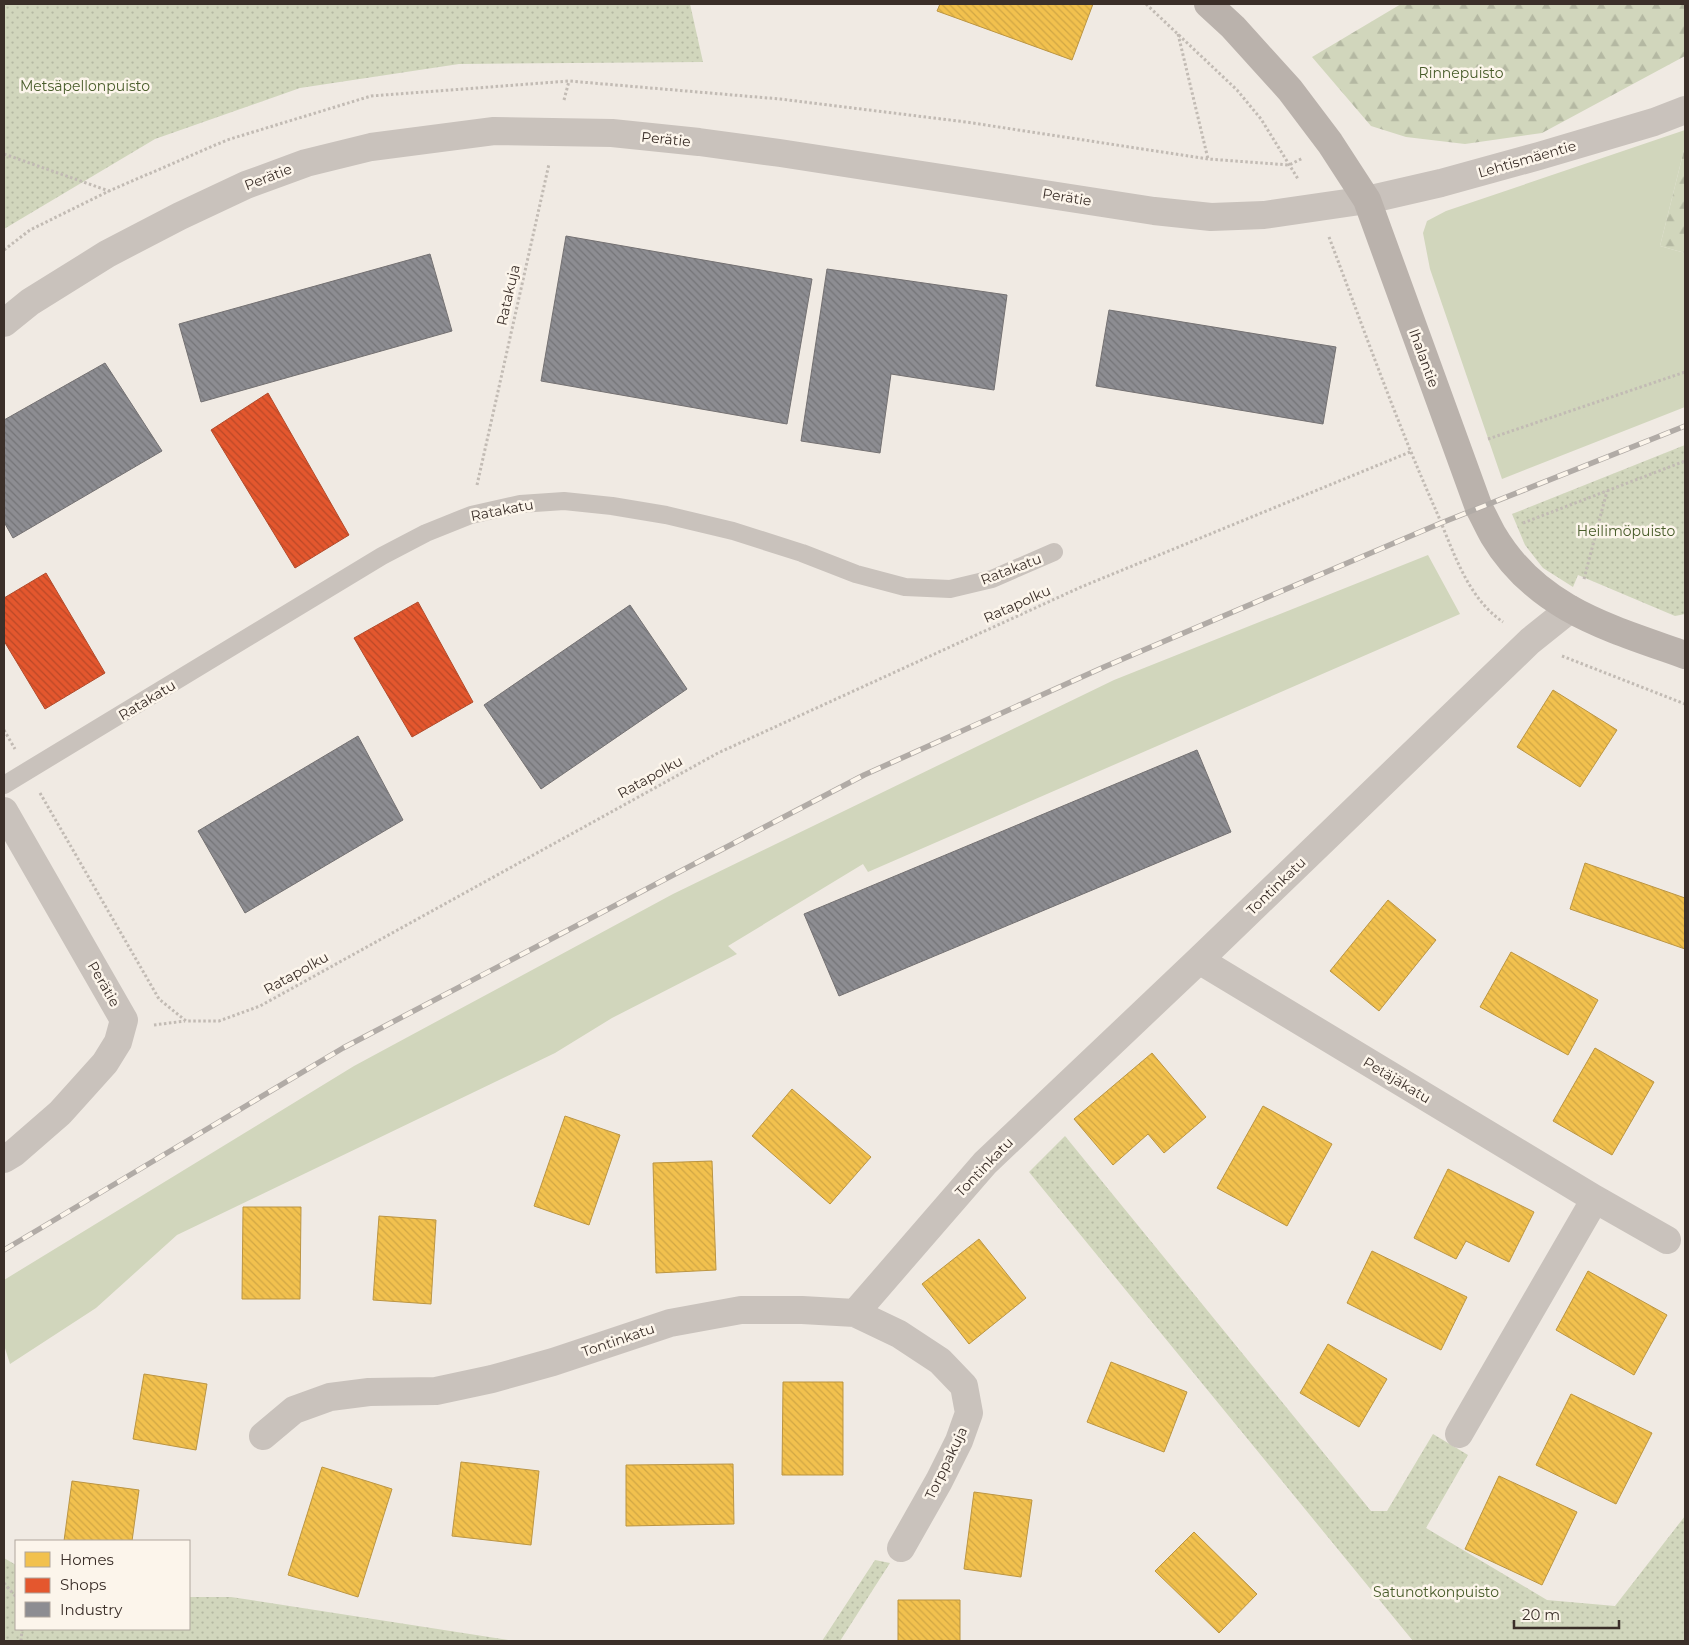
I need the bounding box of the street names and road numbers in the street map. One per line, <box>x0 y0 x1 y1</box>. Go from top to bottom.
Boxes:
street label: Perätie <box>640 127 692 151</box>
street label: Lehtismäentie <box>1476 136 1578 182</box>
street label: Perätie <box>242 160 294 194</box>
street label: Perätie <box>1041 184 1093 210</box>
street label: Ratakuja <box>492 263 524 327</box>
street label: Ihalantie <box>1405 326 1443 390</box>
street label: Ratakatu <box>469 495 535 525</box>
street label: Ratakatu <box>978 549 1044 589</box>
street label: Ratapolku <box>981 581 1053 627</box>
street label: Ratakatu <box>115 676 179 724</box>
street label: Ratapolku <box>614 752 686 802</box>
street label: Tontinkatu <box>1242 853 1310 919</box>
street label: Ratapolku <box>260 948 332 998</box>
street label: Perätie <box>84 958 124 1010</box>
street label: Petäjäkatu <box>1360 1053 1434 1107</box>
street label: Tontinkatu <box>951 1133 1017 1201</box>
street label: Tontinkatu <box>579 1319 657 1361</box>
street label: Torppakuja <box>921 1424 971 1502</box>

